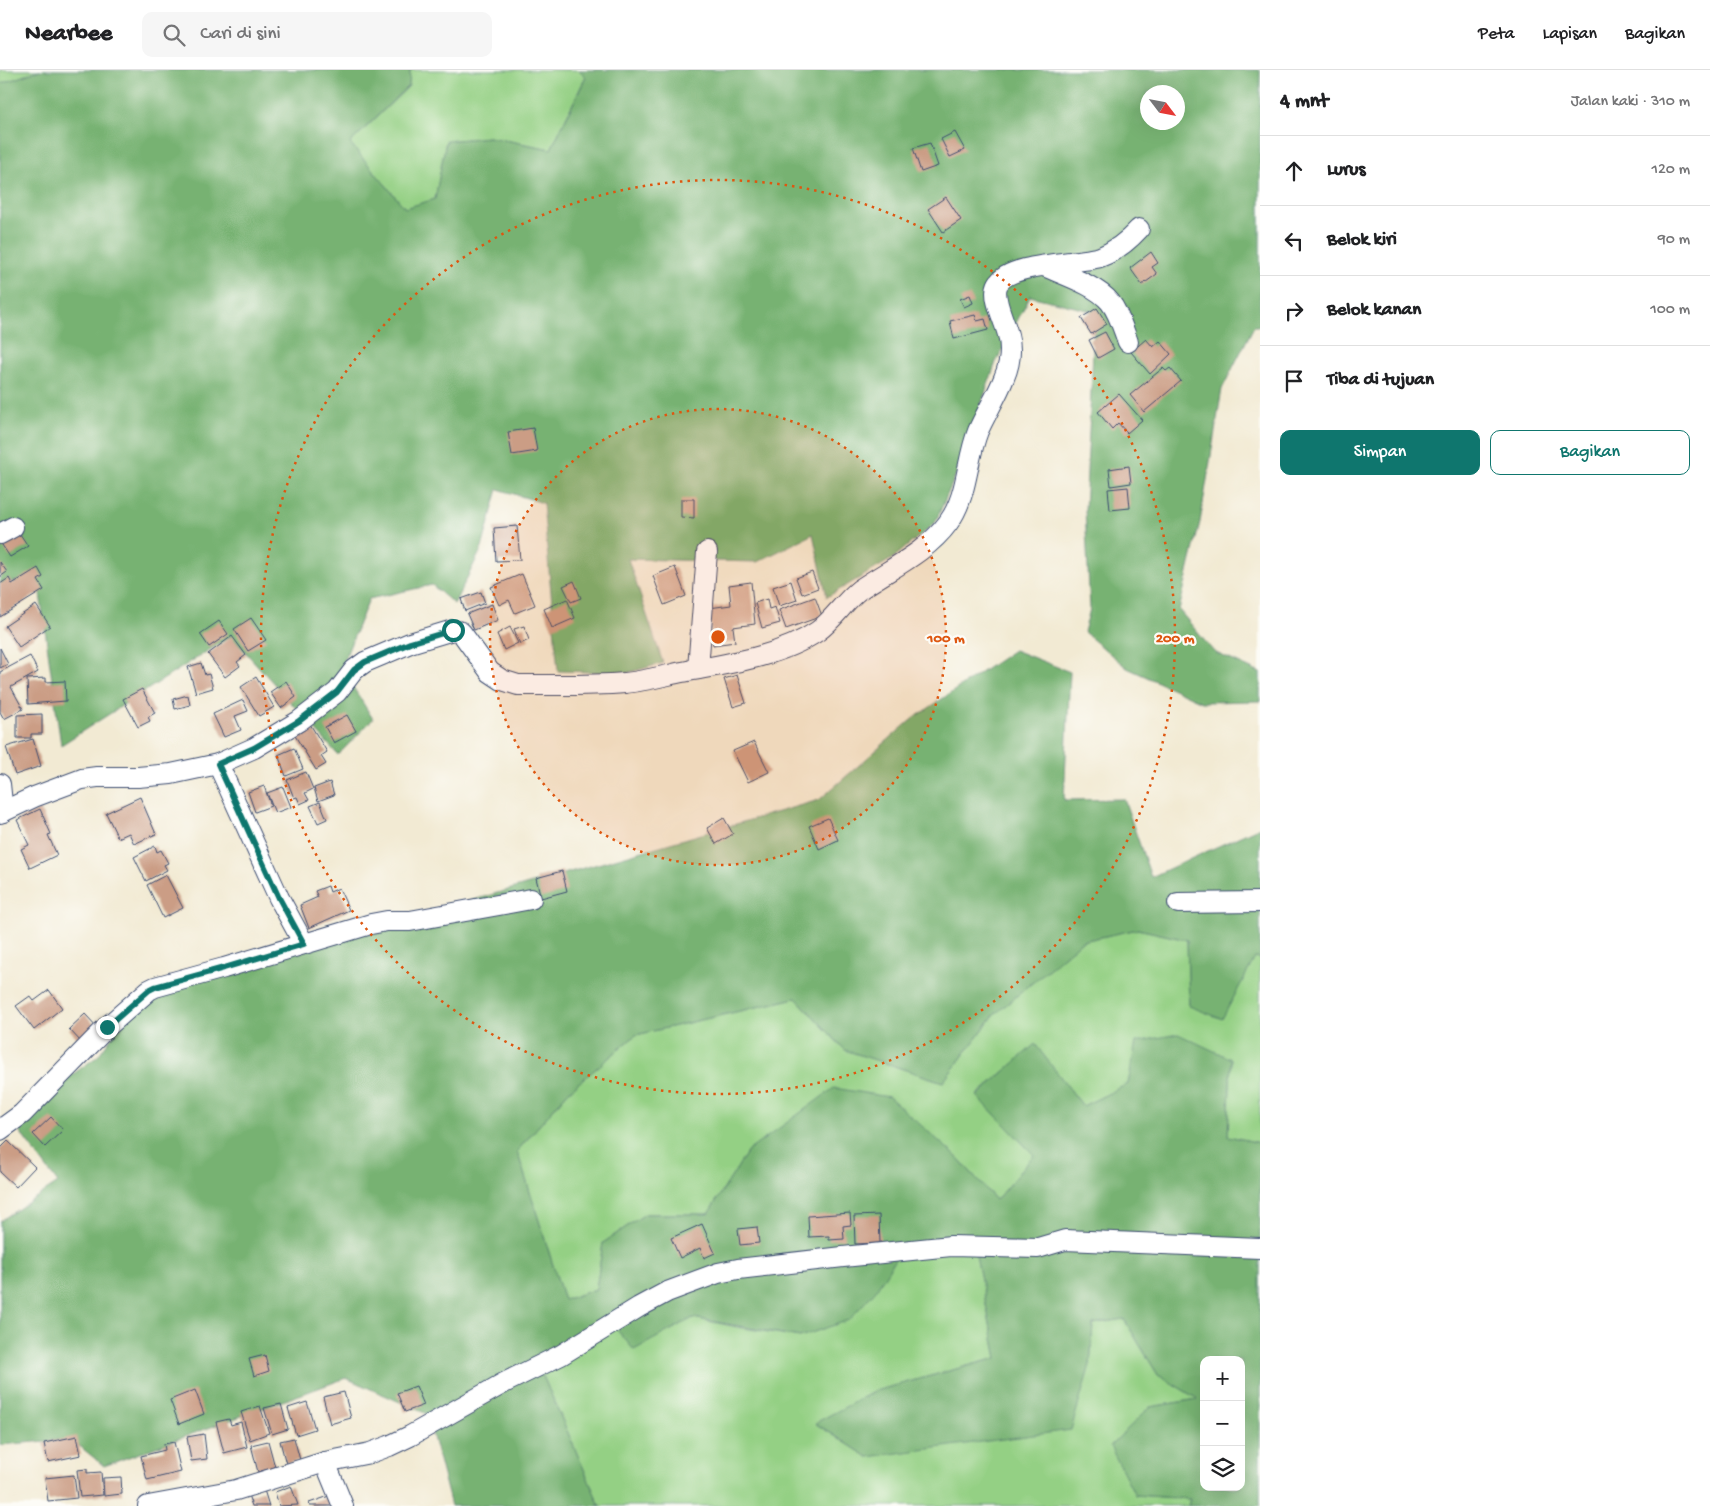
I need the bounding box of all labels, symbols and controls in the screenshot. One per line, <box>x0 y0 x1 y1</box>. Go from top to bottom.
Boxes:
search box <box>142 12 492 57</box>
text: Nearbee <box>25 20 112 49</box>
icon: search <box>160 21 188 49</box>
text: Cari di sini <box>200 23 281 46</box>
text: Peta <box>1478 24 1515 45</box>
text: Lapisan <box>1543 24 1597 45</box>
text: Bagikan <box>1625 24 1685 45</box>
north arrow <box>1140 85 1185 130</box>
text: 4 mnt <box>1280 90 1328 115</box>
text: Jalan kaki · 310 m <box>1571 93 1690 112</box>
icon: ahead <box>1280 157 1308 185</box>
text: Lurus <box>1327 159 1366 182</box>
text: 120 m <box>1651 161 1690 180</box>
icon: left <box>1280 227 1308 255</box>
text: Belok kiri <box>1327 229 1397 252</box>
text: 90 m <box>1658 231 1690 250</box>
icon: right <box>1280 297 1308 325</box>
text: Belok kanan <box>1327 299 1421 322</box>
text: 100 m <box>1650 301 1690 320</box>
icon: arrive <box>1280 367 1308 395</box>
text: Tiba di tujuan <box>1327 369 1434 392</box>
button: Simpan <box>1280 430 1480 475</box>
button: Bagikan <box>1490 430 1690 475</box>
route start <box>442 619 465 642</box>
centre of rings <box>709 628 727 646</box>
text: 100 m <box>926 630 965 648</box>
text: 200 m <box>1156 630 1195 648</box>
route end <box>96 1016 119 1039</box>
map controls <box>1200 1356 1245 1491</box>
button: + <box>1200 1356 1245 1401</box>
button: − <box>1200 1401 1245 1446</box>
button: layers <box>1200 1446 1245 1491</box>

